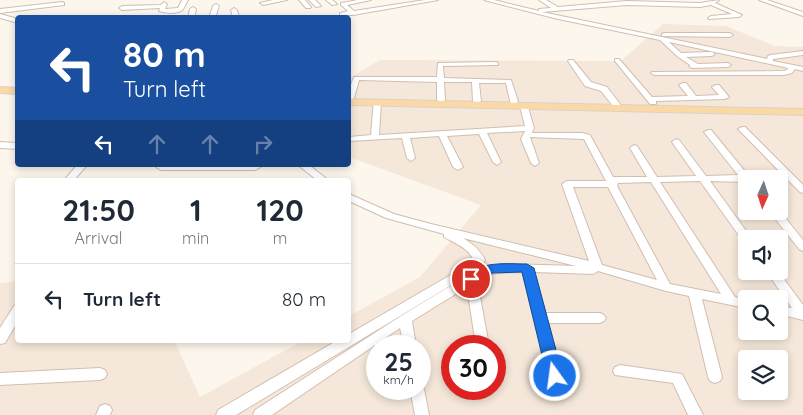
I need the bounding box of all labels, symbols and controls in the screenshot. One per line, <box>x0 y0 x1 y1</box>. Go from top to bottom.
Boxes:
text: 80 m <box>123 32 206 76</box>
icon: left <box>40 35 105 100</box>
text: Turn left <box>123 75 206 103</box>
icon: left <box>90 130 118 158</box>
icon: ahead <box>143 130 171 158</box>
icon: ahead <box>196 130 224 158</box>
icon: right <box>249 130 277 158</box>
north arrow <box>738 170 788 220</box>
map controls <box>738 170 788 400</box>
text: 21:50 <box>62 191 135 229</box>
text: 1 <box>190 191 202 229</box>
text: 120 <box>257 191 304 229</box>
text: Arrival <box>75 228 122 248</box>
text: min <box>182 228 209 248</box>
text: m <box>273 228 287 248</box>
button: sound <box>738 230 788 280</box>
pin <box>450 258 492 300</box>
icon: arrive <box>457 265 485 293</box>
icon: left <box>40 285 68 313</box>
text: Turn left <box>83 287 161 311</box>
text: 80 m <box>282 287 326 311</box>
button: search <box>738 290 788 340</box>
speed limit sign: 30 <box>441 335 506 400</box>
text: 25 <box>384 346 413 377</box>
position arrow <box>528 349 580 401</box>
button: layers <box>738 350 788 400</box>
text: km/h <box>383 372 414 387</box>

